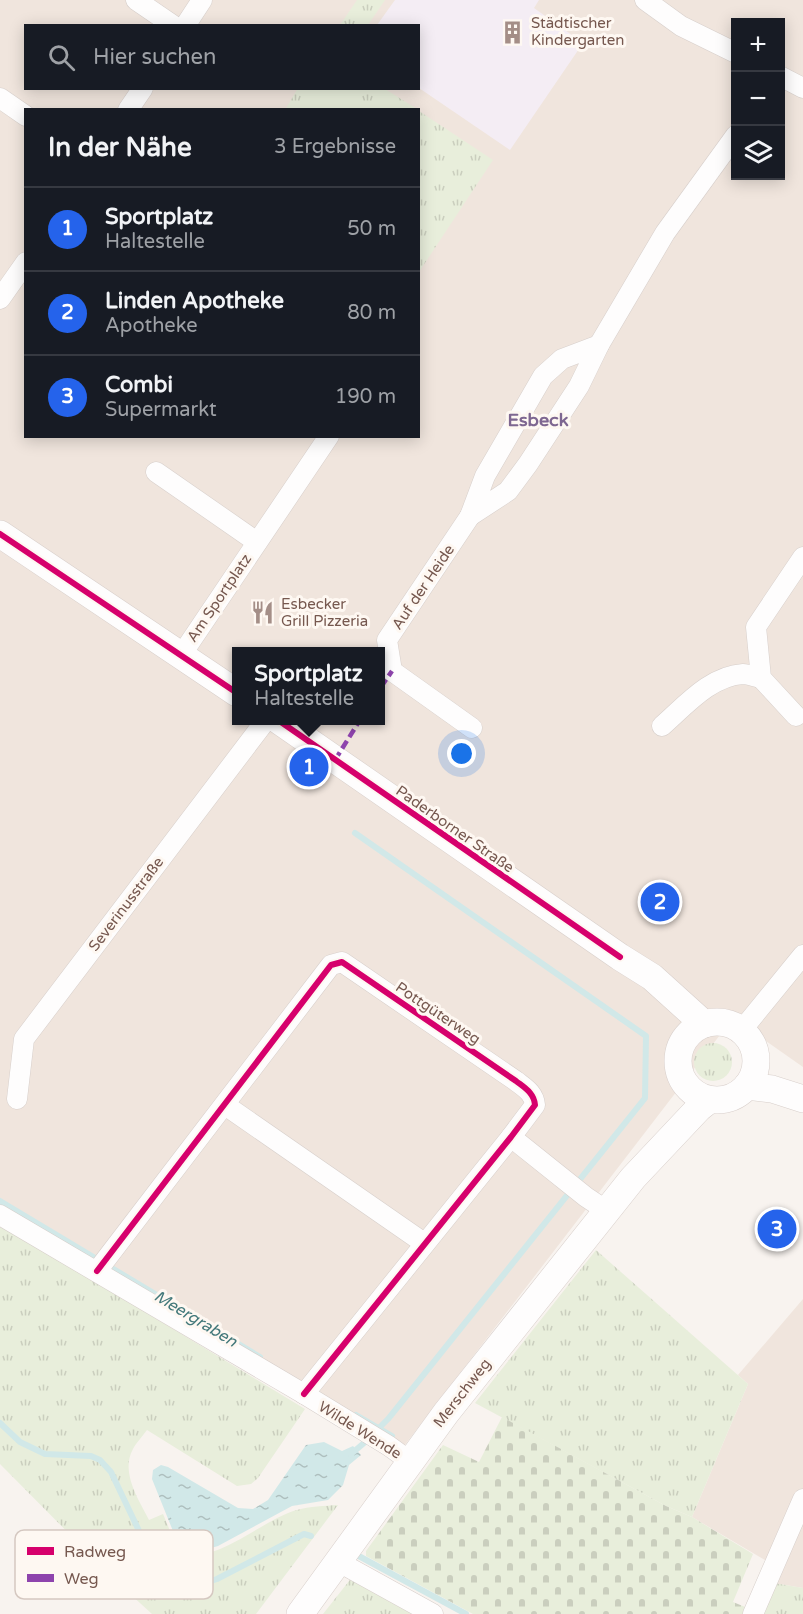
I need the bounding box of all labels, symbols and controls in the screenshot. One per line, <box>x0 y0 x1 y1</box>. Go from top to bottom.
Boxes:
place label: Städtischer Kindergarten <box>531 14 624 49</box>
map controls <box>731 18 785 180</box>
button: + <box>731 18 785 72</box>
building icon: Städtischer Kindergarten <box>500 19 526 45</box>
search box <box>24 24 420 90</box>
icon: search <box>45 41 78 74</box>
text: Hier suchen <box>93 44 216 70</box>
button: − <box>731 72 785 126</box>
button: layers <box>731 126 785 180</box>
text: In der Nähe <box>48 132 192 163</box>
text: 3 Ergebnisse <box>274 135 396 159</box>
text: Sportplatz <box>105 204 213 230</box>
text: 1 <box>61 217 74 241</box>
text: 50 m <box>347 217 396 241</box>
text: Haltestelle <box>105 230 205 254</box>
text: Linden Apotheke <box>105 288 284 314</box>
text: 2 <box>61 301 74 325</box>
text: 80 m <box>347 301 396 325</box>
text: Apotheke <box>105 314 198 338</box>
text: Combi <box>105 372 173 398</box>
text: 3 <box>61 385 74 409</box>
text: 190 m <box>335 385 396 409</box>
text: Supermarkt <box>105 398 217 422</box>
district label: Esbeck <box>508 409 569 431</box>
street label: Auf der Heide <box>388 541 458 633</box>
street label: Am Sportplatz <box>183 550 255 646</box>
place label: Esbecker Grill Pizzeria <box>281 595 368 630</box>
restaurant icon: Esbecker Grill Pizzeria <box>250 600 276 626</box>
popup <box>232 647 385 725</box>
text: Sportplatz <box>254 661 363 687</box>
text: Haltestelle <box>254 687 354 711</box>
your location <box>447 739 476 768</box>
pin: 1 <box>290 744 328 789</box>
street label: Paderborner Straße <box>393 782 517 876</box>
street label: Severinusstraße <box>85 853 167 955</box>
pin: 2 <box>640 880 680 924</box>
street label: Pottgüterweg <box>392 978 484 1048</box>
pin: 3 <box>758 1206 796 1252</box>
water label: Meergraben <box>150 1286 242 1352</box>
street label: Merschweg <box>430 1355 494 1431</box>
street label: Wilde Wende <box>315 1397 405 1463</box>
legend <box>15 1530 213 1599</box>
text: Radweg <box>64 1542 126 1562</box>
text: Weg <box>64 1569 99 1589</box>

